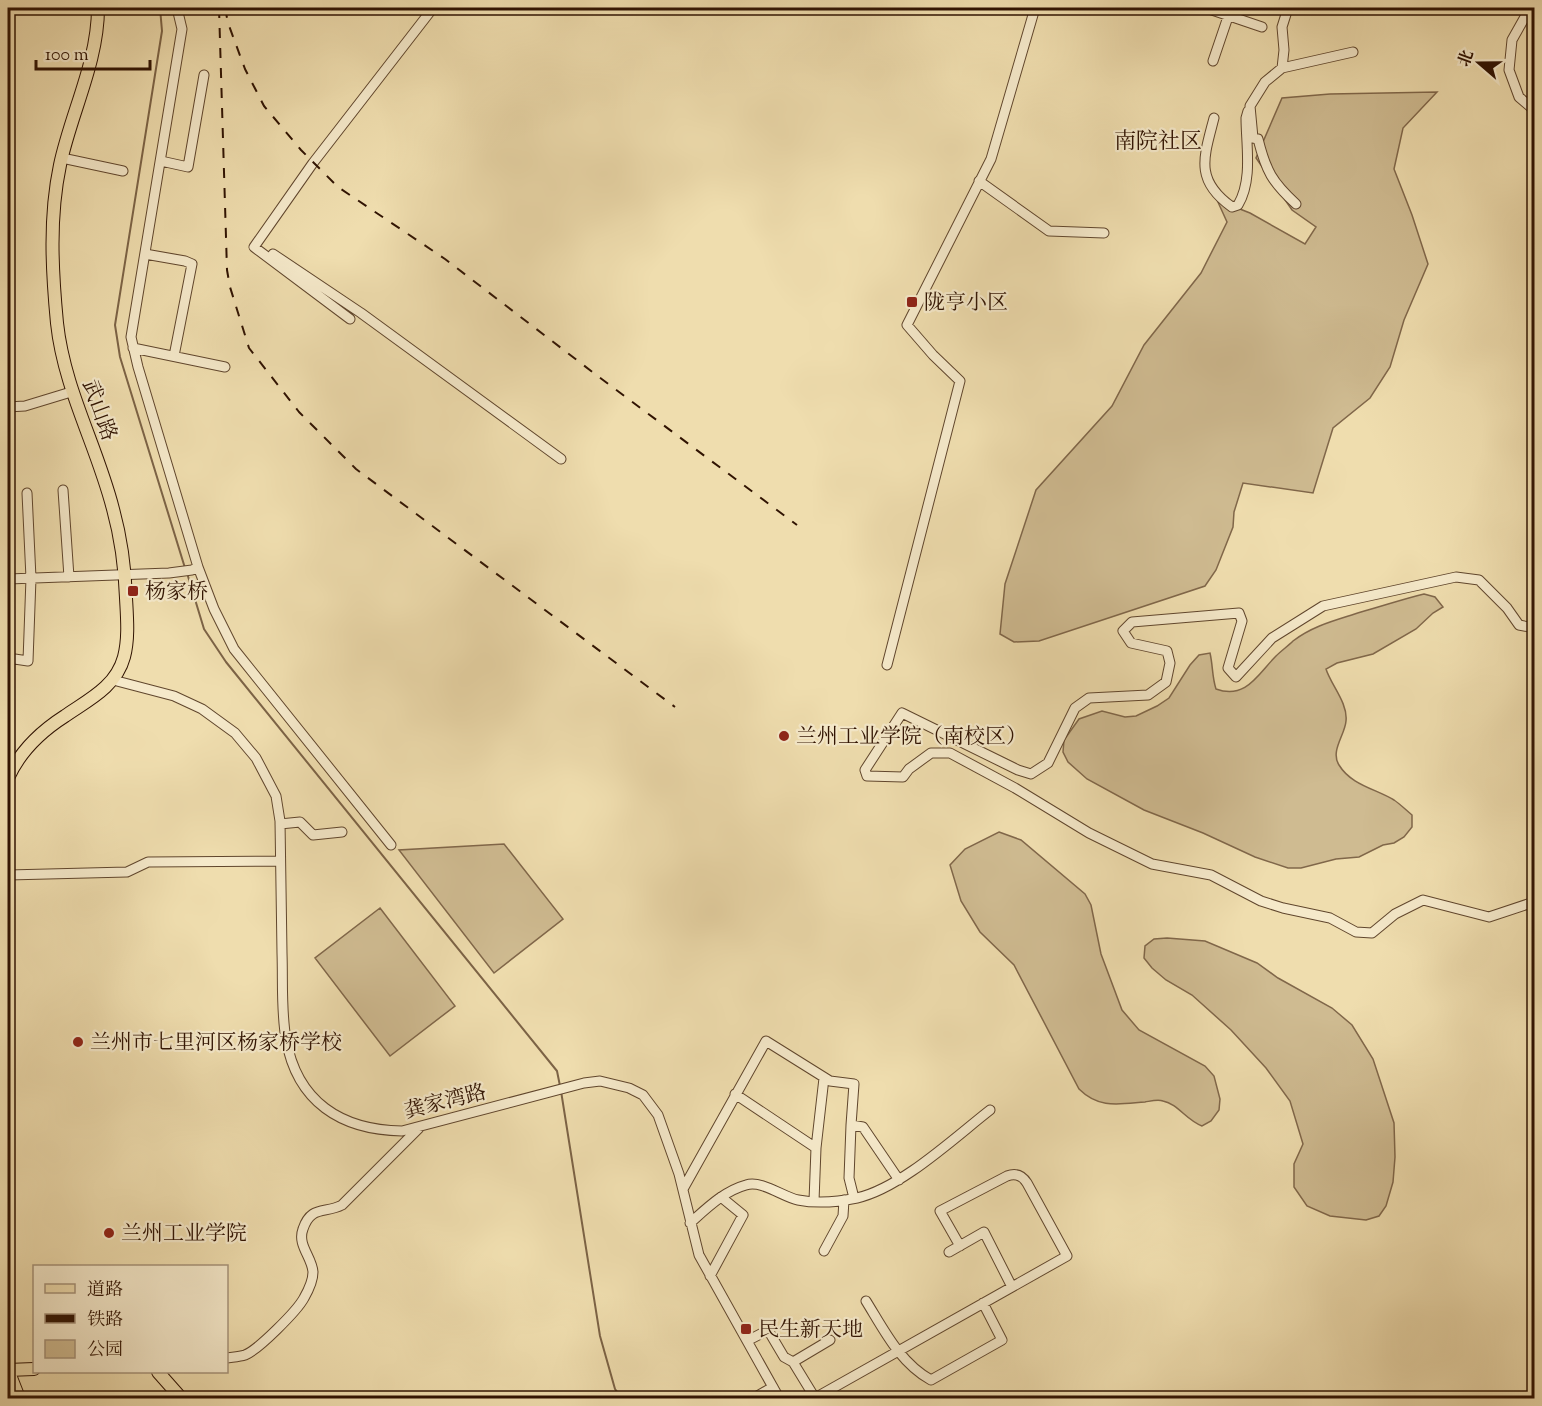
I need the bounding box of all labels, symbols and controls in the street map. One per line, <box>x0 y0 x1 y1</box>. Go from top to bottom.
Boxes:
scale bar <box>36 33 150 71</box>
north arrow <box>1449 33 1509 93</box>
text: 100 m <box>45 43 89 69</box>
text: 北 <box>1454 47 1481 70</box>
district label: 南院社区 <box>1114 127 1202 159</box>
place label: 陇亨小区 <box>924 289 1008 319</box>
marker: 陇亨小区 <box>905 295 919 309</box>
street label: 武山路 <box>73 376 123 445</box>
place label: 杨家桥 <box>145 578 208 608</box>
marker: 杨家桥 <box>126 584 140 598</box>
place label: 兰州工业学院（南校区） <box>796 723 1027 753</box>
marker: 兰州工业学院（南校区） <box>777 729 791 743</box>
place label: 兰州市七里河区杨家桥学校 <box>90 1029 342 1059</box>
marker: 兰州市七里河区杨家桥学校 <box>71 1035 85 1049</box>
street label: 龚家湾路 <box>401 1078 490 1128</box>
place label: 兰州工业学院 <box>121 1220 247 1250</box>
marker: 兰州工业学院 <box>102 1226 116 1240</box>
legend <box>33 1265 228 1373</box>
text: 道路 <box>87 1278 123 1304</box>
text: 铁路 <box>87 1308 123 1334</box>
place label: 民生新天地 <box>758 1316 863 1346</box>
marker: 民生新天地 <box>739 1322 753 1336</box>
text: 公园 <box>87 1338 123 1364</box>

